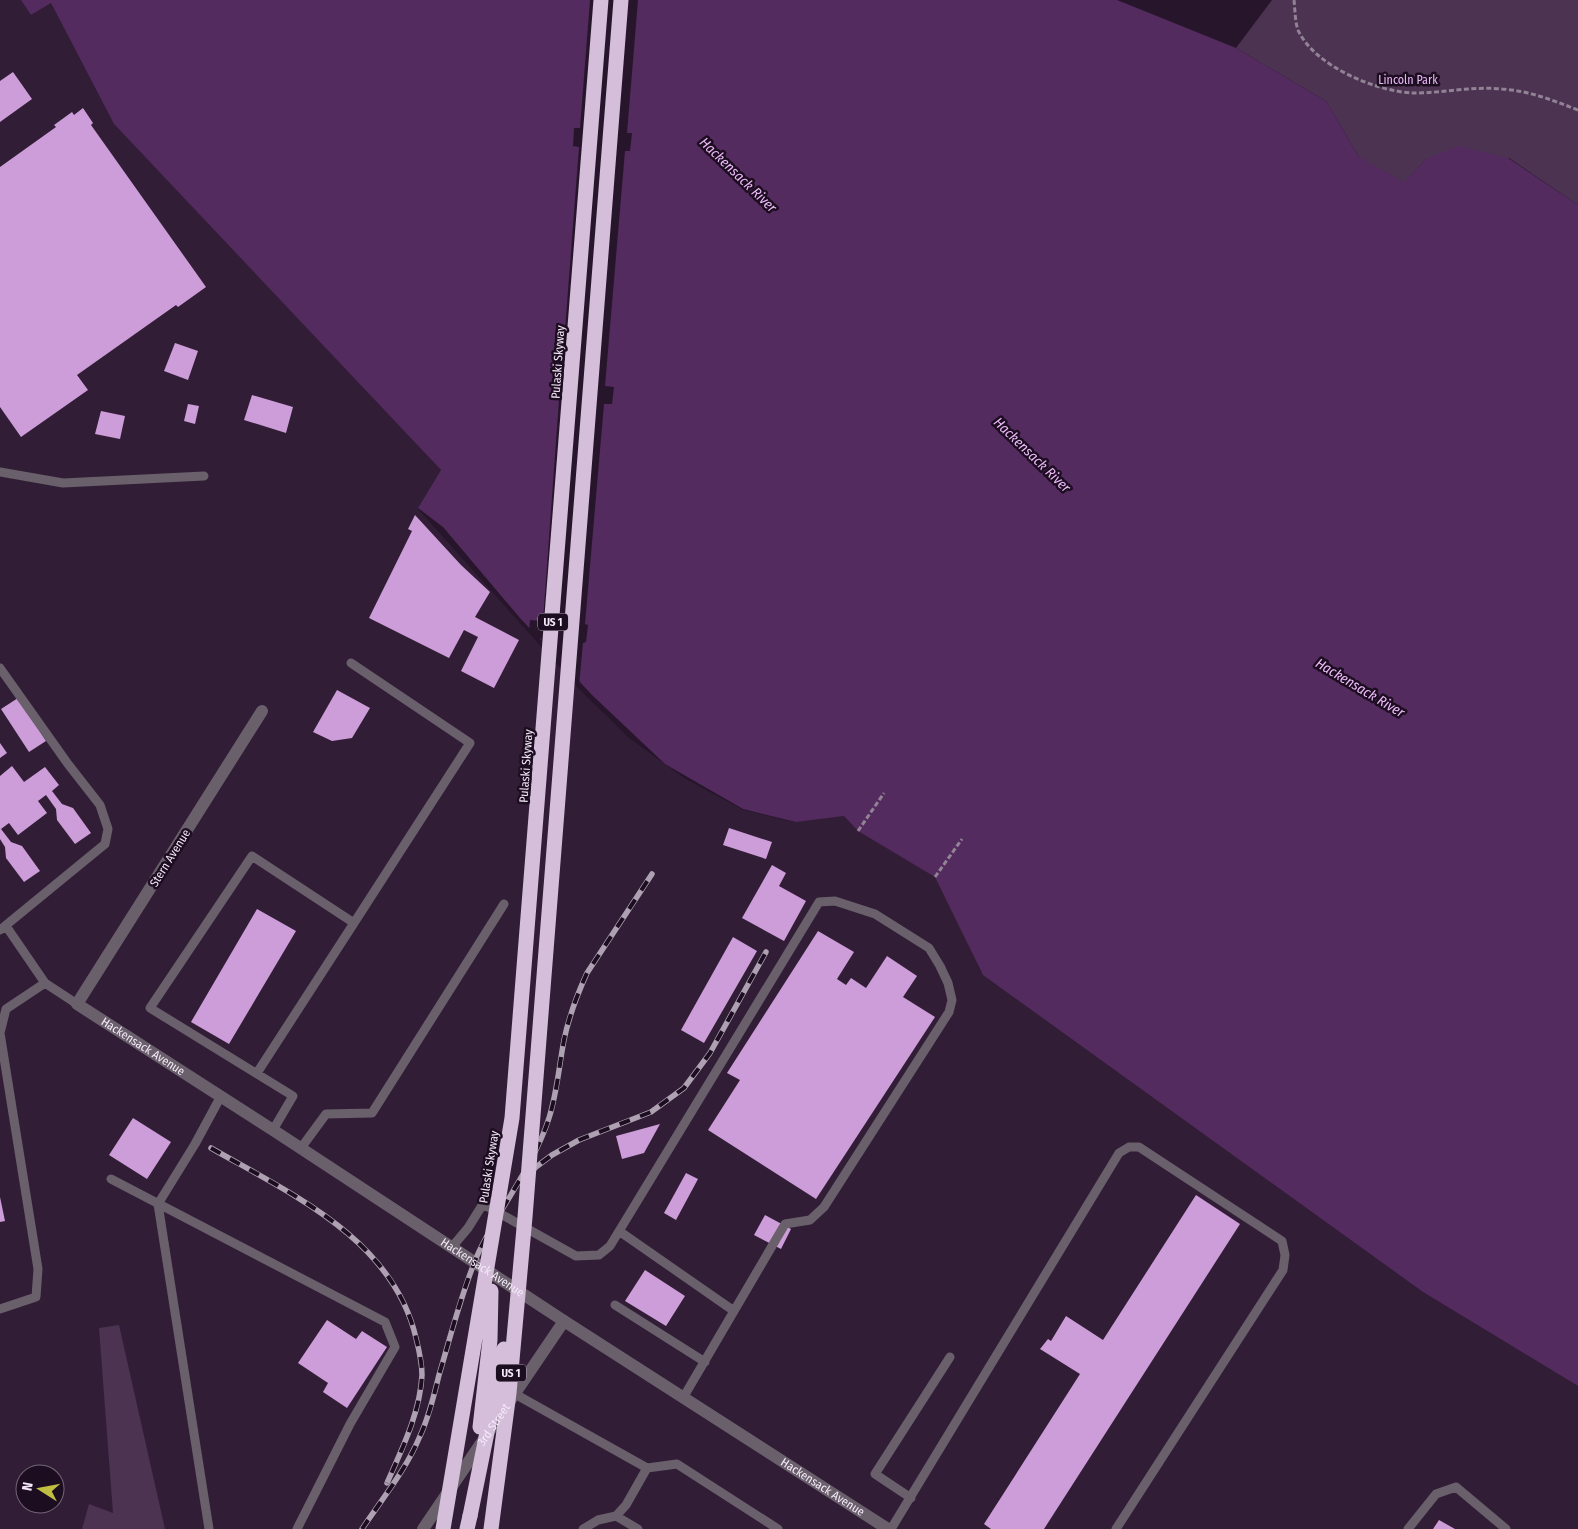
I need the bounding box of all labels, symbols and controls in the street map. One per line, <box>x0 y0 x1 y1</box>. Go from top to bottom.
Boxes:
park label: Lincoln Park <box>1378 73 1438 87</box>
water label: Hackensack River <box>696 134 781 217</box>
street label: Pulaski Skyway <box>548 324 568 399</box>
water label: Hackensack River <box>990 414 1075 497</box>
road number: US 1 <box>538 614 568 630</box>
water label: Hackensack River <box>1312 655 1409 722</box>
street label: Pulaski Skyway <box>516 728 536 803</box>
street label: Stern Avenue <box>147 827 193 889</box>
street label: Hackensack Avenue <box>99 1014 188 1078</box>
street label: Pulaski Skyway <box>476 1129 502 1204</box>
street label: Hackensack Avenue <box>438 1235 527 1300</box>
road number: US 1 <box>496 1365 526 1382</box>
street label: 3rd Street <box>474 1401 513 1449</box>
street label: Hackensack Avenue <box>778 1455 867 1519</box>
north arrow <box>15 1464 65 1514</box>
text: N <box>19 1481 37 1492</box>

